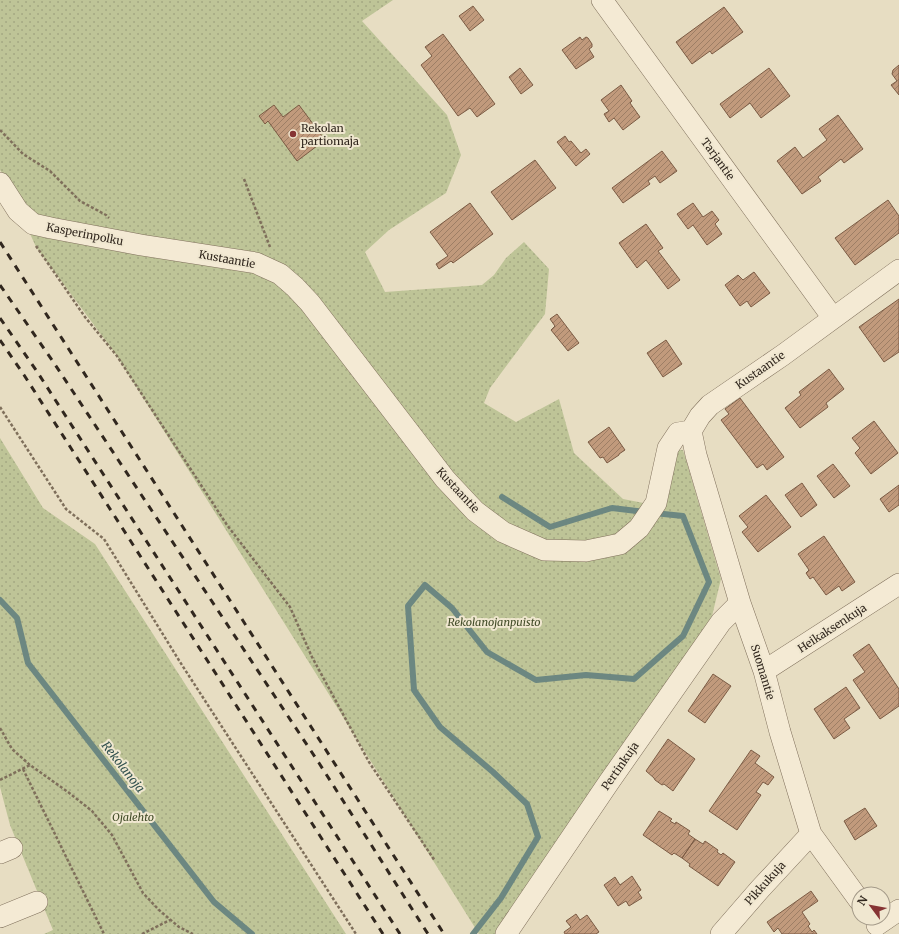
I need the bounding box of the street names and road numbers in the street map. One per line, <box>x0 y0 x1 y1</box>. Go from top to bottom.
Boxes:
street label: Tarjantie <box>698 135 738 183</box>
street label: Kasperinpolku <box>45 220 125 248</box>
street label: Kustaantie <box>198 247 256 271</box>
street label: Kustaantie <box>733 348 788 392</box>
street label: Kustaantie <box>433 464 483 516</box>
street label: Heikaksenkuja <box>795 601 869 655</box>
street label: Suomantie <box>748 643 778 702</box>
street label: Pertinkuja <box>598 739 642 793</box>
street label: Pikkukuja <box>742 858 788 908</box>

